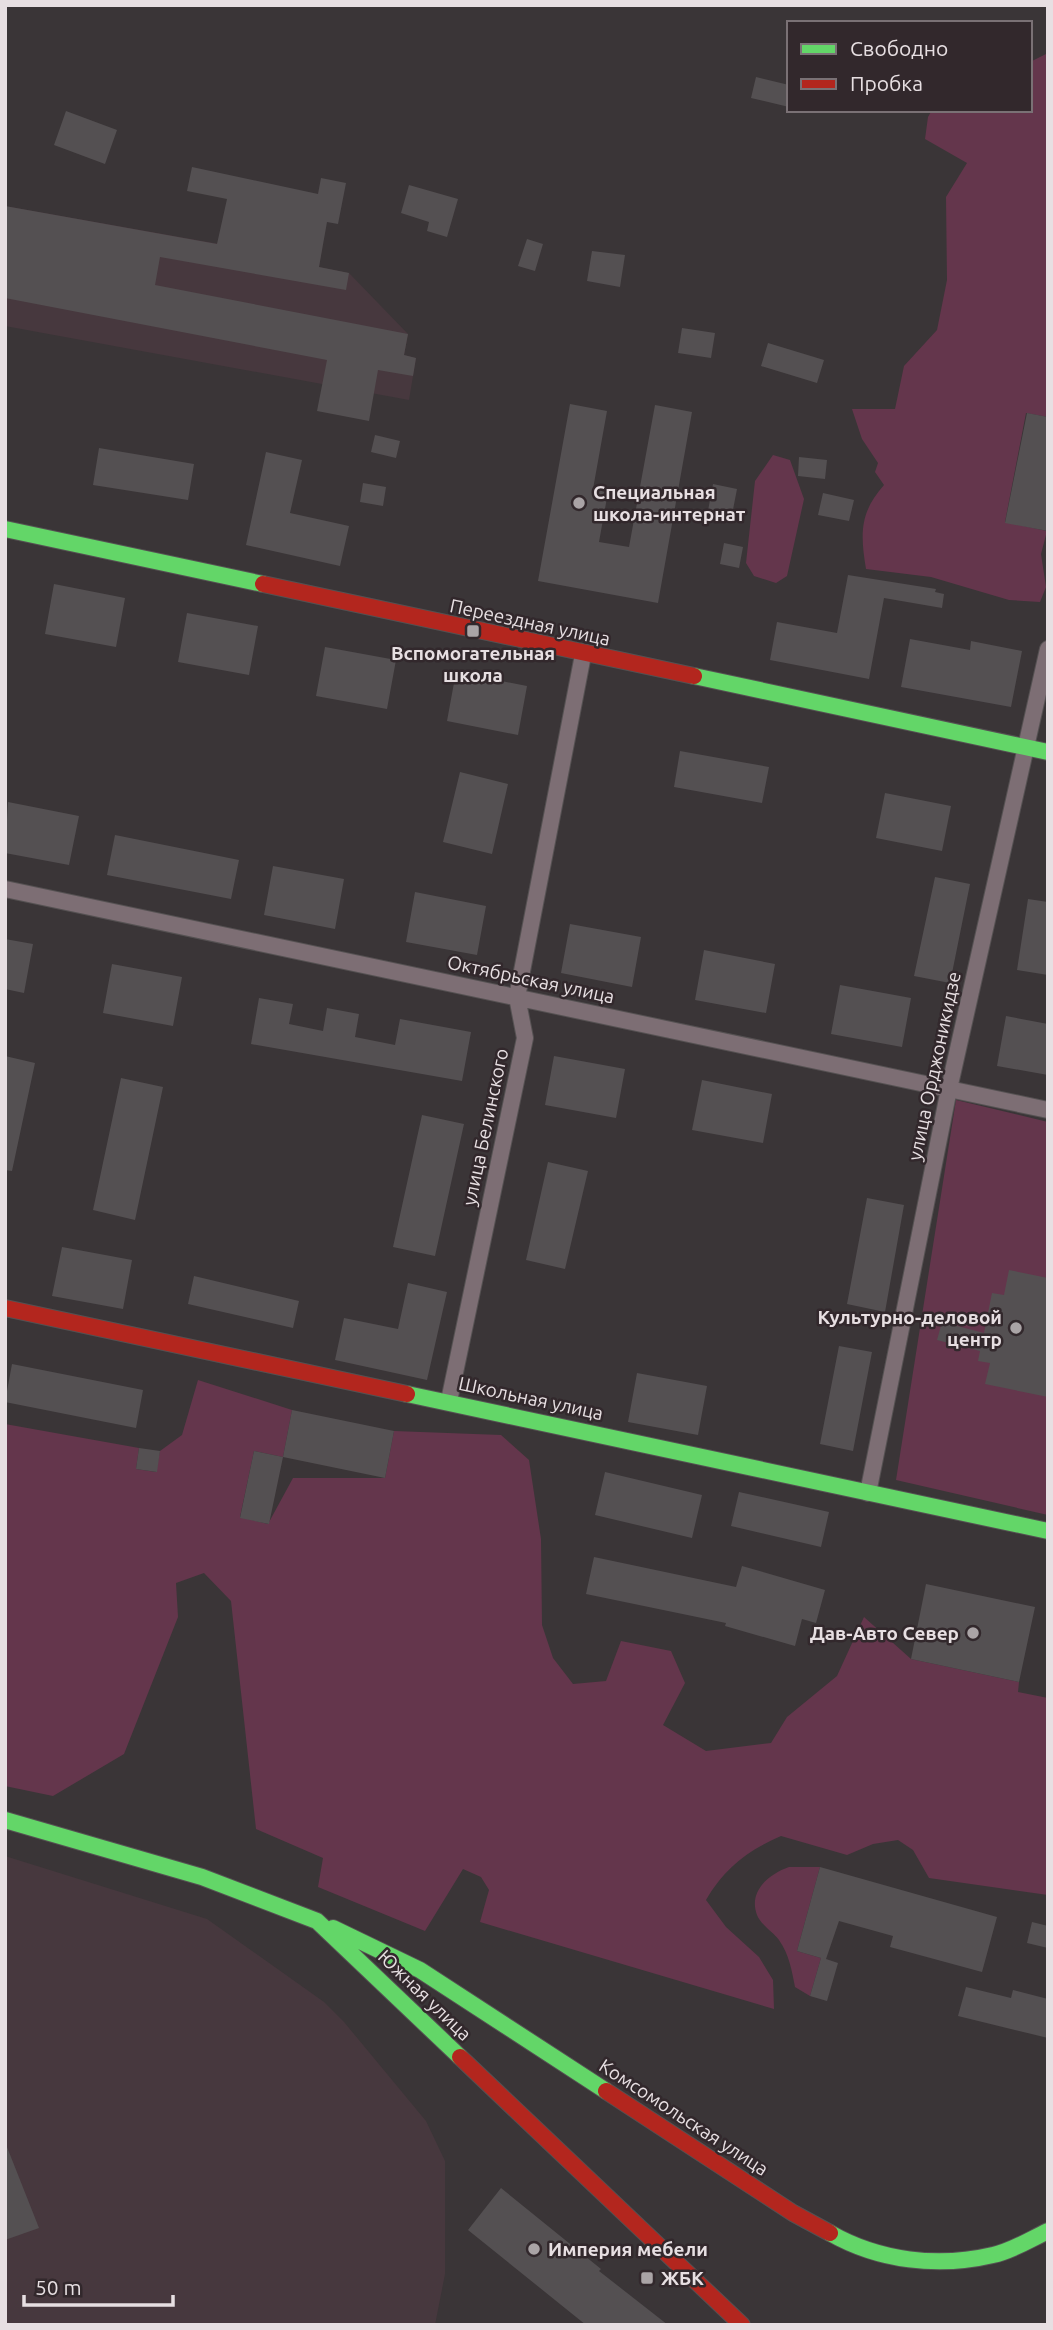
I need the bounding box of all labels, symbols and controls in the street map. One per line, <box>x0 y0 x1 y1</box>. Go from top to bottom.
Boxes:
legend <box>787 21 1032 112</box>
text: Свободно <box>850 36 948 60</box>
text: Пробка <box>850 71 923 95</box>
place label: Специальная школа-интернат <box>593 481 746 525</box>
marker: Специальная школа-интернат <box>571 495 587 511</box>
street label: Переездная улица <box>448 594 612 650</box>
marker: Вспомогательная школа <box>465 623 481 639</box>
place label: Вспомогательная школа <box>391 642 555 686</box>
street label: Октябрьская улица <box>445 951 617 1007</box>
street label: улица Орджоникидзе <box>903 969 965 1163</box>
street label: улица Белинского <box>458 1046 512 1208</box>
place label: Культурно-деловой центр <box>817 1306 1002 1350</box>
marker: Культурно-деловой центр <box>1008 1320 1024 1336</box>
street label: Школьная улица <box>457 1372 605 1424</box>
place label: Дав-Авто Север <box>810 1622 959 1644</box>
marker: Дав-Авто Север <box>965 1625 981 1641</box>
street label: Южная улица <box>374 1945 476 2045</box>
street label: Комсомольская улица <box>595 2054 773 2180</box>
place label: Империя мебели <box>548 2238 708 2260</box>
marker: Империя мебели <box>526 2241 542 2257</box>
scale bar <box>24 2264 173 2308</box>
place label: ЖБК <box>661 2267 704 2289</box>
marker: ЖБК <box>639 2270 655 2286</box>
text: 50 m <box>35 2275 82 2299</box>

